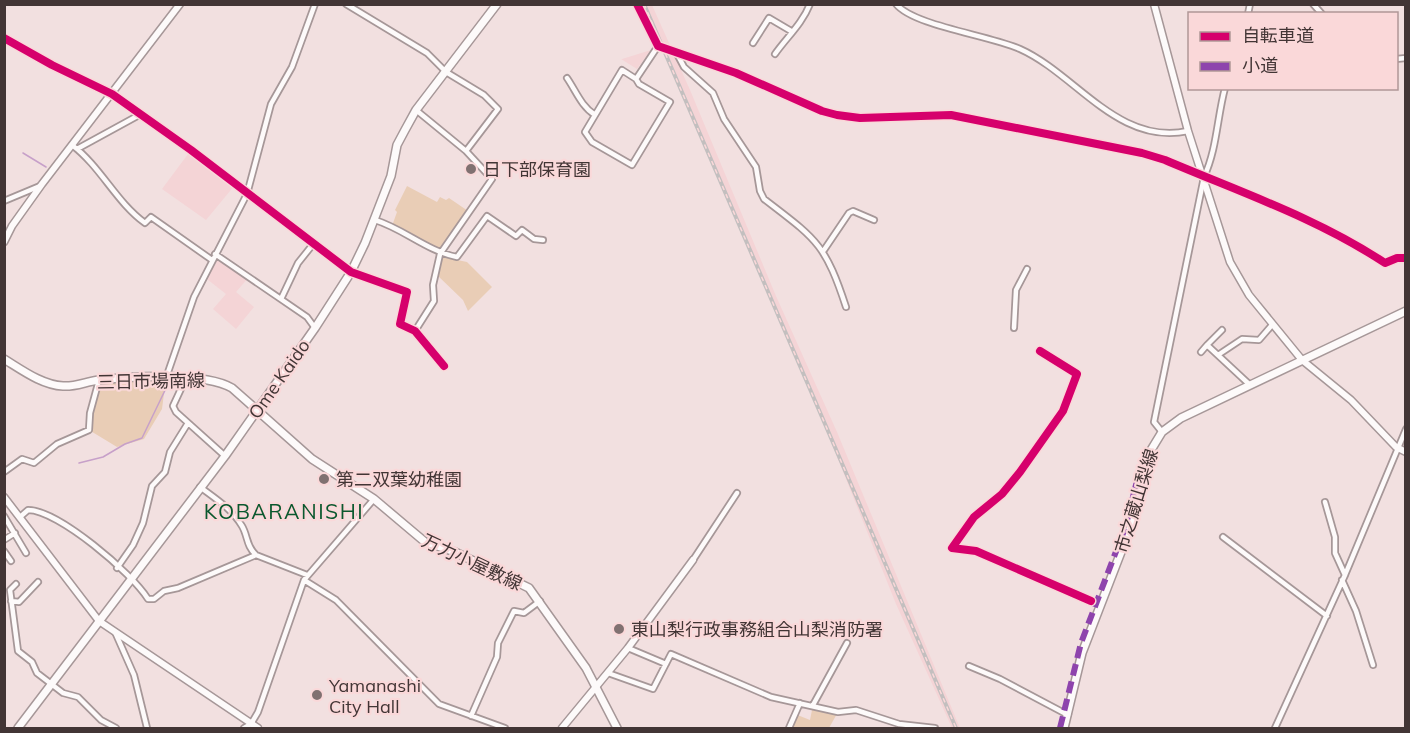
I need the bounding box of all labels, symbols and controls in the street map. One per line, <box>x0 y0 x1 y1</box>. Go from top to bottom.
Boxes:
legend <box>1188 12 1398 90</box>
text: 自転車道 <box>1242 24 1314 47</box>
text: 小道 <box>1242 54 1278 77</box>
place label: 日下部保育園 <box>483 158 591 181</box>
marker: 日下部保育園 <box>464 162 478 176</box>
street label: Ome Kaido <box>243 335 315 423</box>
street label: 三日市場南線 <box>97 369 205 393</box>
street label: 市之蔵山梨線 <box>1109 446 1163 556</box>
place label: 第二双葉幼稚園 <box>336 468 462 491</box>
marker: 第二双葉幼稚園 <box>317 472 331 486</box>
district label: KOBARANISHI <box>204 498 364 524</box>
street label: 万力小屋敷線 <box>418 529 526 595</box>
place label: 東山梨行政事務組合山梨消防署 <box>631 618 883 641</box>
marker: 東山梨行政事務組合山梨消防署 <box>612 622 626 636</box>
place label: Yamanashi City Hall <box>328 674 421 718</box>
marker: Yamanashi City Hall <box>310 688 324 702</box>

